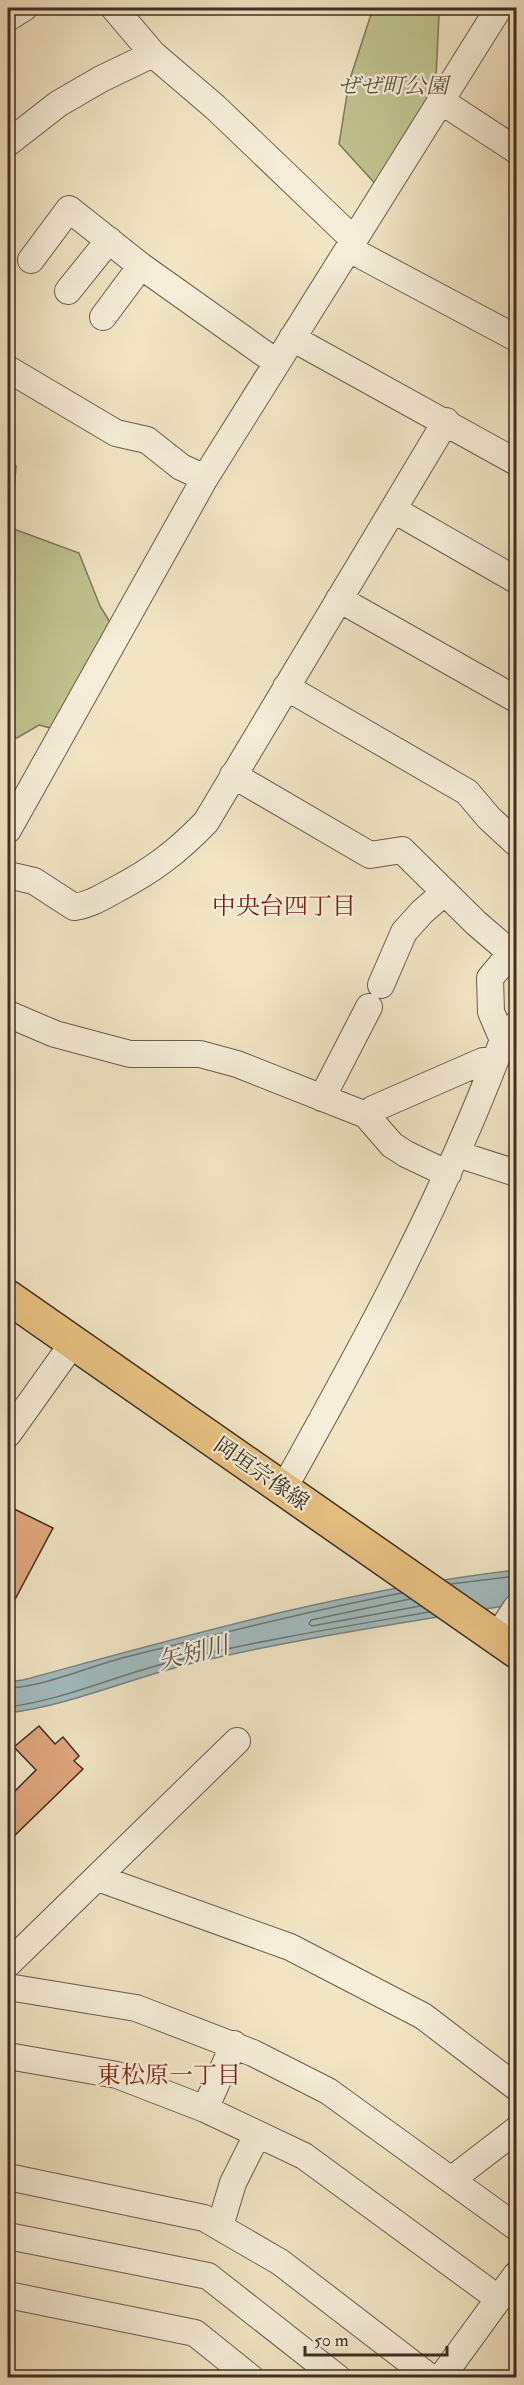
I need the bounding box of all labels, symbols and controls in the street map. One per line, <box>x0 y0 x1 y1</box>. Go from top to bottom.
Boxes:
park label: ぜぜ町公園 <box>338 72 451 100</box>
district label: 中央台四丁目 <box>212 891 356 922</box>
street label: 岡垣宗像線 <box>208 1431 315 1517</box>
water label: 矢矧川 <box>154 1629 235 1677</box>
district label: 東松原一丁目 <box>97 2060 241 2091</box>
scale bar <box>305 2319 448 2357</box>
text: 50 m <box>314 2329 349 2352</box>

